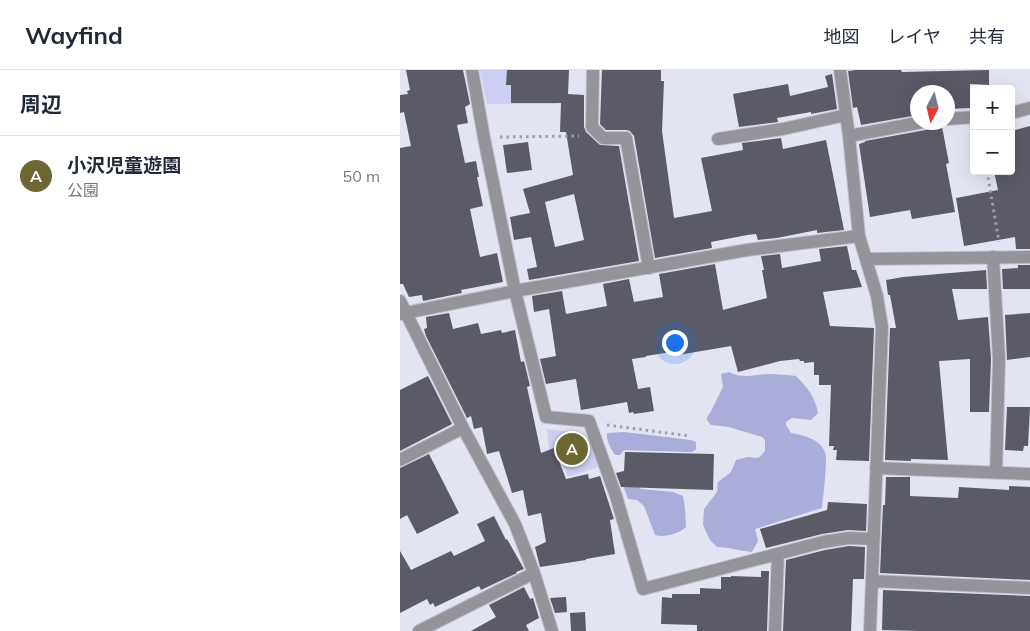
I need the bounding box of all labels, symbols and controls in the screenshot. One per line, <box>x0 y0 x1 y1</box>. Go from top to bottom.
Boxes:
text: Wayfind <box>25 20 123 50</box>
text: 地図 <box>824 25 860 48</box>
text: レイヤ <box>888 25 941 48</box>
text: 共有 <box>969 25 1005 48</box>
north arrow <box>910 85 955 130</box>
map controls <box>970 85 1015 175</box>
button: + <box>970 85 1015 130</box>
text: 周辺 <box>20 91 62 117</box>
button: − <box>970 130 1015 175</box>
text: 小沢児童遊園 <box>67 153 181 177</box>
text: A <box>30 166 42 186</box>
text: 50 m <box>343 166 380 186</box>
text: 公園 <box>67 180 99 200</box>
your location <box>662 330 688 356</box>
pin: A <box>556 430 588 468</box>

